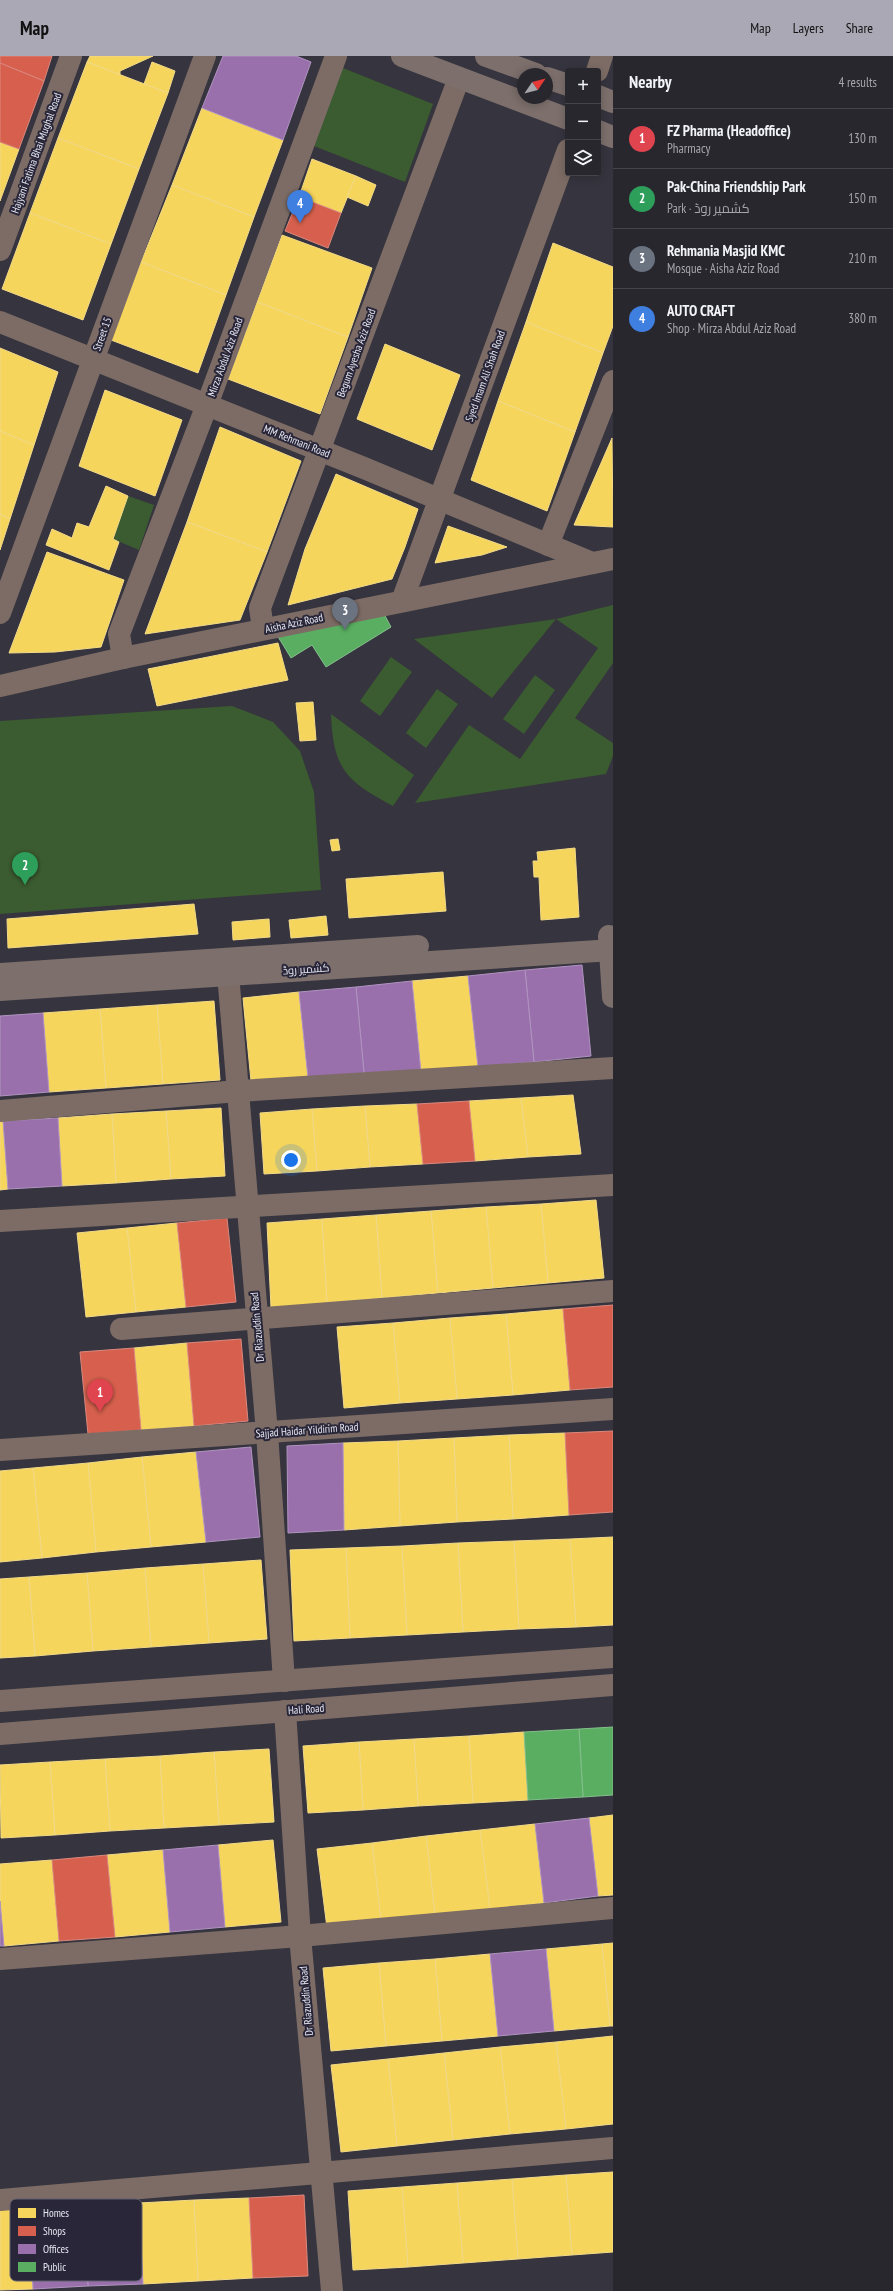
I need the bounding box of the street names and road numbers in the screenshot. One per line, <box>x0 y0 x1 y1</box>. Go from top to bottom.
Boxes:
street label: Hajyani Fatima Bhai Mughal Road <box>8 90 64 215</box>
street label: Begum Ayesha Aziz Road <box>334 307 379 399</box>
street label: Street 15 <box>89 315 115 353</box>
street label: Mirza Abdul Aziz Road <box>204 315 246 398</box>
street label: Syed Imam Ali Shah Road <box>462 328 508 424</box>
street label: MM Rehmani Road <box>262 421 332 461</box>
street label: Aisha Aziz Road <box>264 610 324 636</box>
street label: کشمیر روڈ <box>282 960 330 978</box>
street label: Dr Riazuddin Road <box>247 1291 267 1362</box>
street label: Sajjad Haidar Yildirim Road <box>255 1419 359 1441</box>
street label: Hali Road <box>287 1701 325 1717</box>
street label: Dr Riazuddin Road <box>296 1965 316 2036</box>

